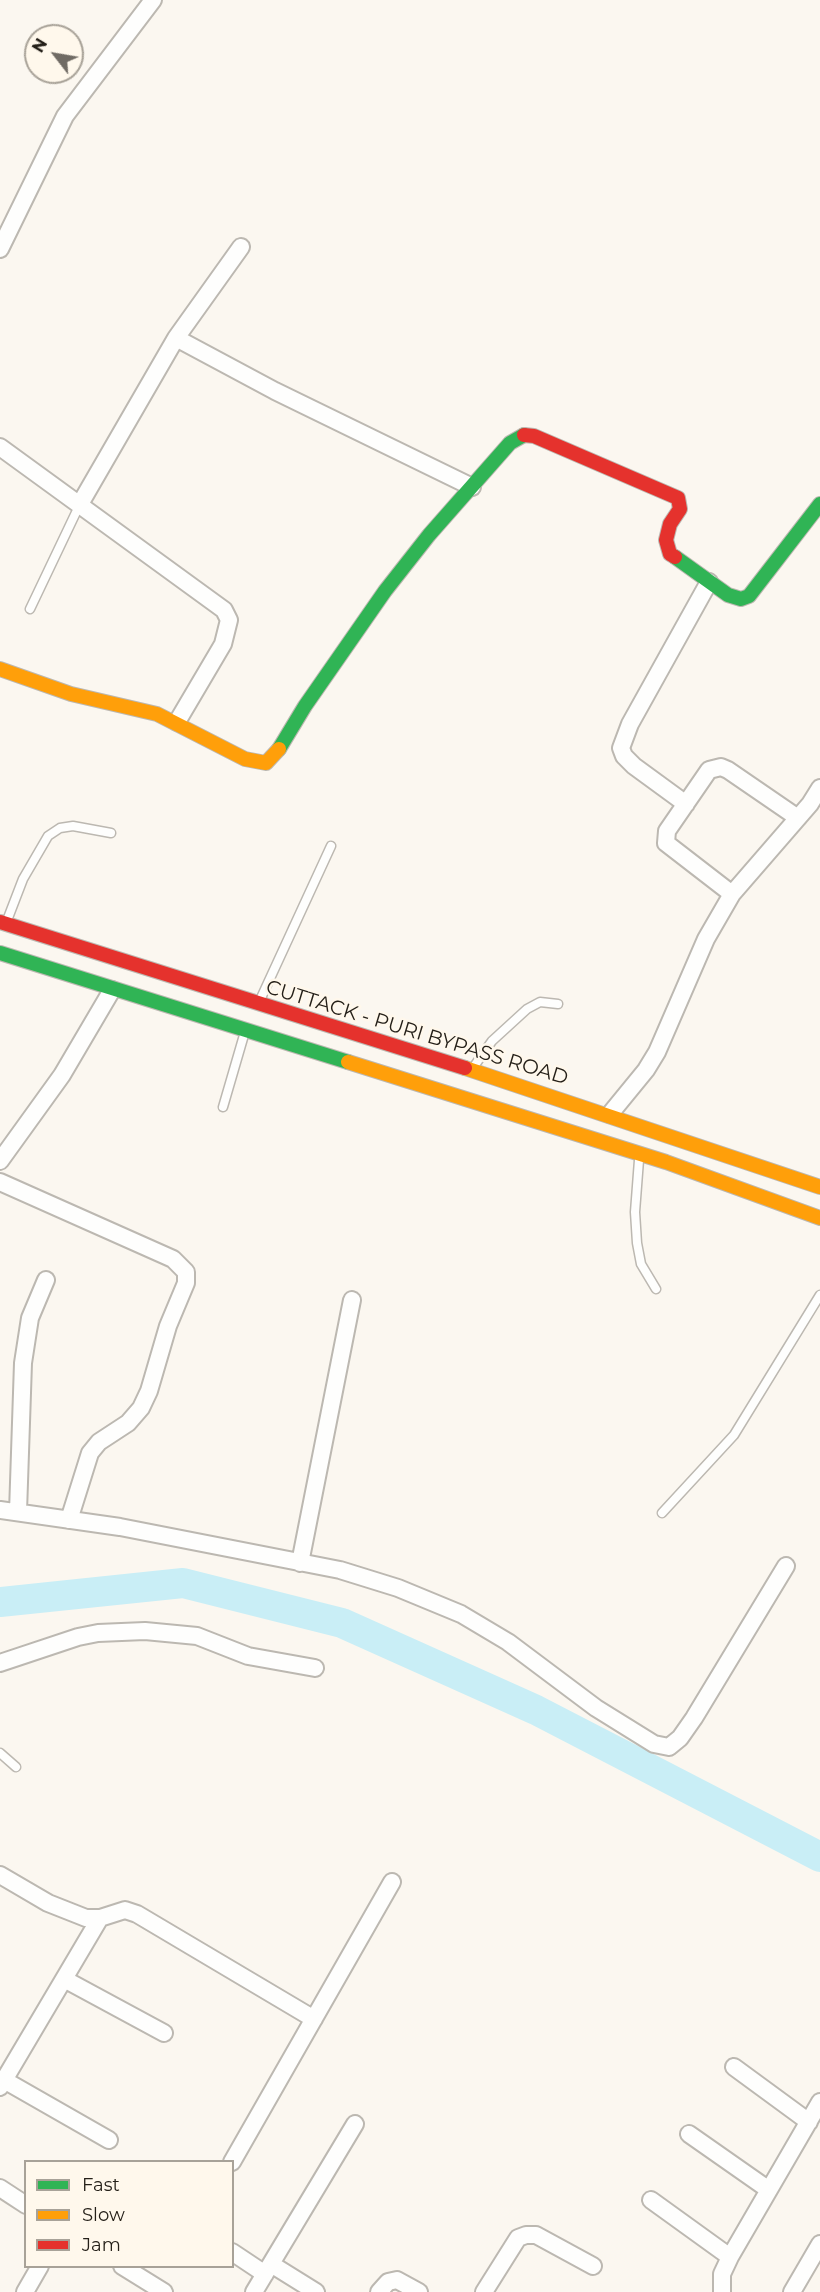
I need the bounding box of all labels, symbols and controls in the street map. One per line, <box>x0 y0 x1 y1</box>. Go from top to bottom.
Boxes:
north arrow <box>24 24 84 84</box>
text: N <box>28 35 51 56</box>
street label: CUTTACK - PURI BYPASS ROAD <box>263 976 571 1090</box>
legend <box>24 2160 234 2268</box>
text: Fast <box>82 2174 120 2196</box>
text: Slow <box>82 2204 125 2226</box>
text: Jam <box>82 2234 121 2256</box>

